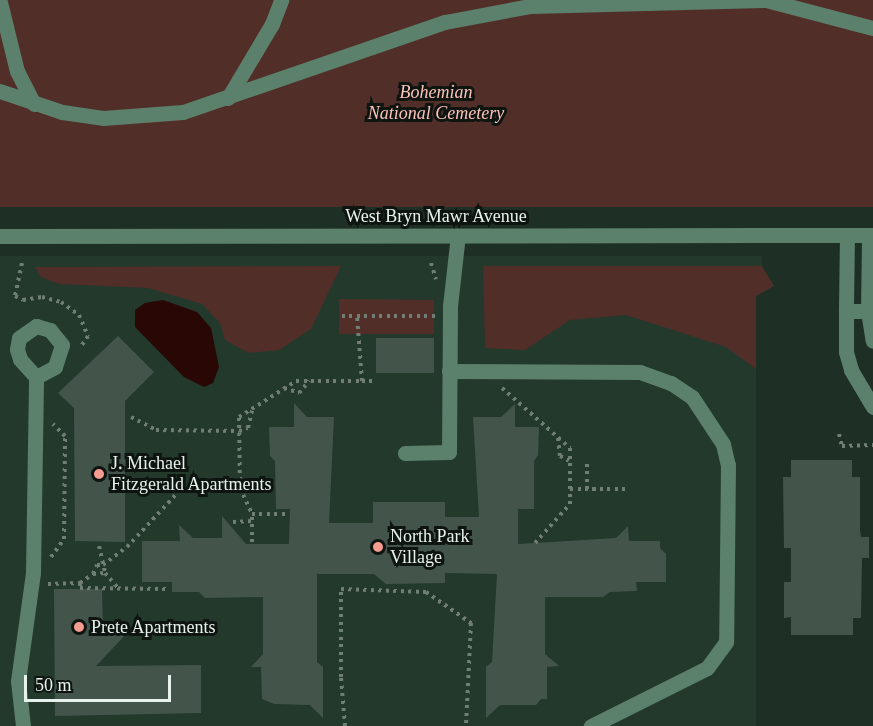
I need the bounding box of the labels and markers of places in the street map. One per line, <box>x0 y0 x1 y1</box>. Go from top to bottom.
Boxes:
place label: J. Michael Fitzgerald Apartments <box>111 453 272 496</box>
marker: J. Michael Fitzgerald Apartments <box>92 467 106 481</box>
place label: North Park Village <box>390 526 469 568</box>
marker: North Park Village <box>371 540 385 554</box>
place label: Prete Apartments <box>91 616 216 638</box>
marker: Prete Apartments <box>72 620 86 634</box>

